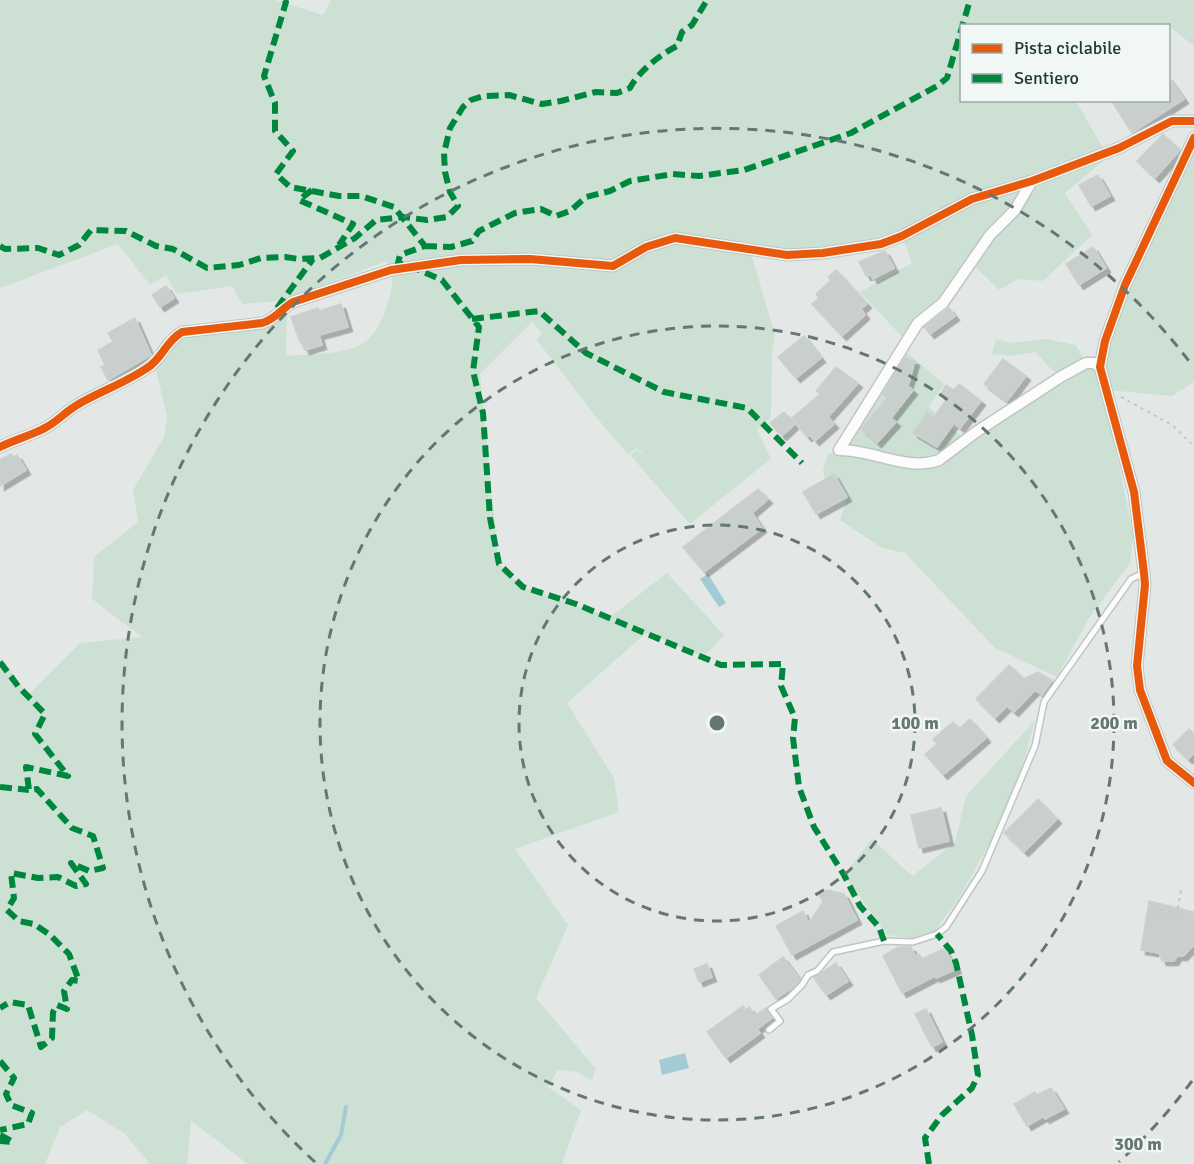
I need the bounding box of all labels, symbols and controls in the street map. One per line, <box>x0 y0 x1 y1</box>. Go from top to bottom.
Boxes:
legend <box>960 24 1170 102</box>
text: Pista ciclabile <box>1014 37 1121 59</box>
text: Sentiero <box>1014 67 1079 89</box>
text: 100 m <box>891 712 939 734</box>
text: 200 m <box>1090 712 1138 734</box>
centre of rings <box>707 713 727 733</box>
text: 300 m <box>1114 1133 1162 1155</box>

